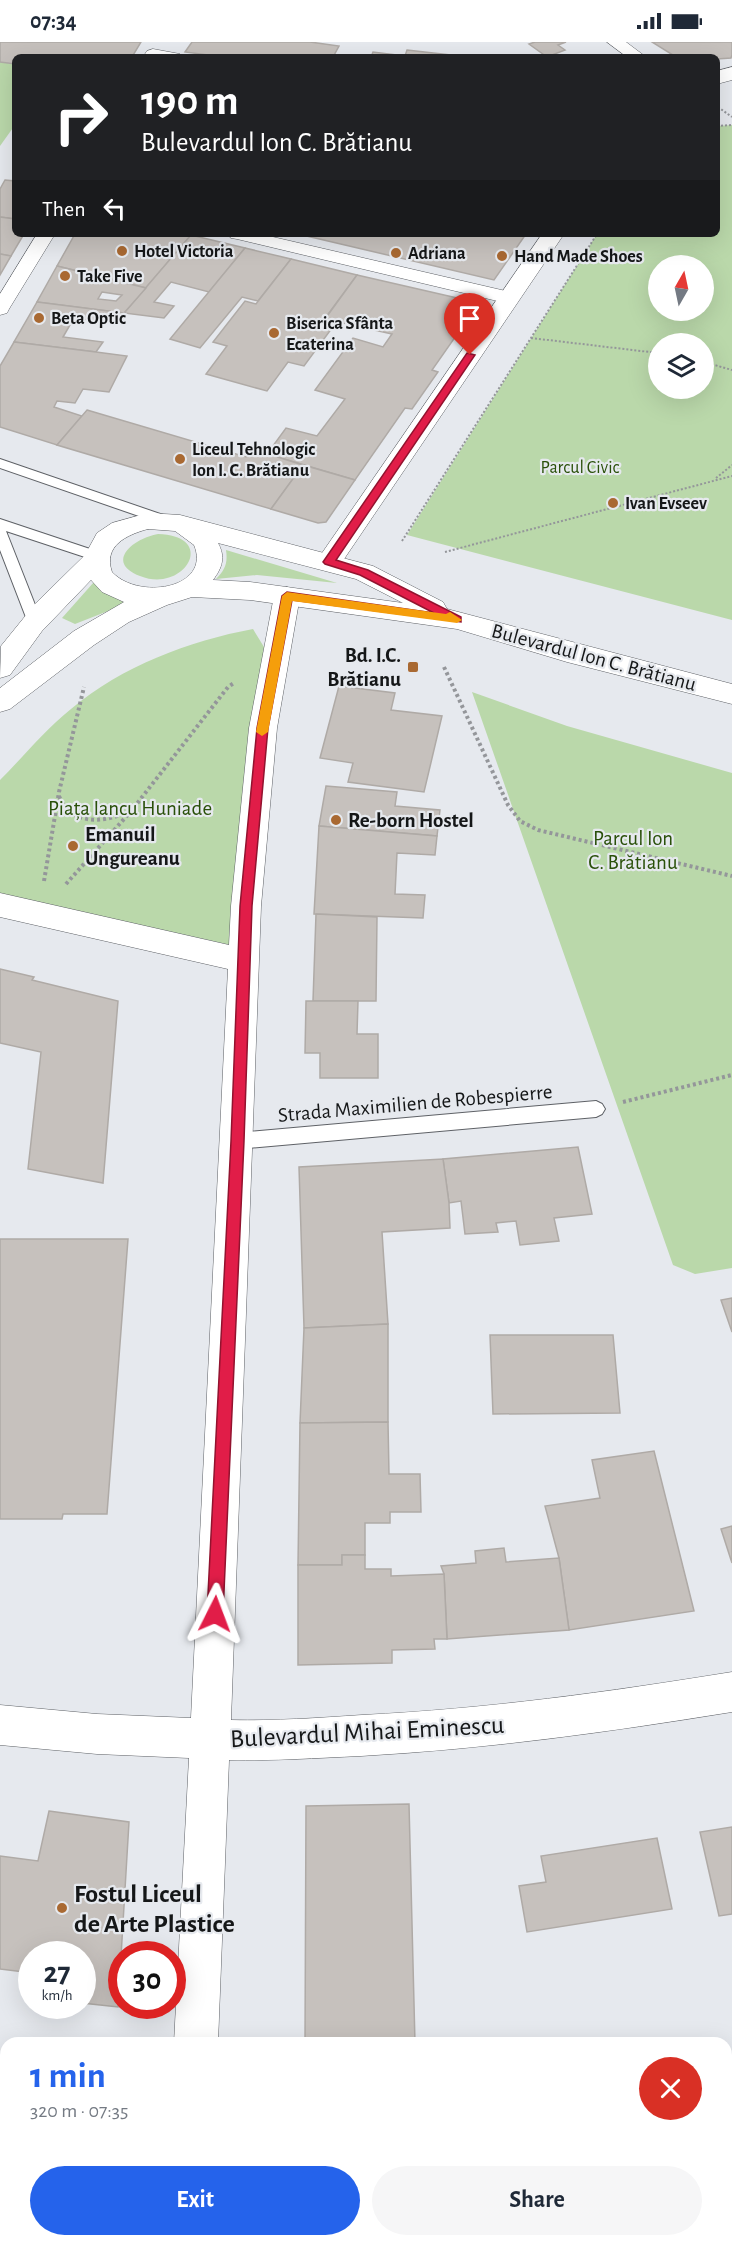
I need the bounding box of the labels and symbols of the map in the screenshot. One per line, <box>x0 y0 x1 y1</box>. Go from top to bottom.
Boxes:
place label: Hotel Victoria <box>134 243 234 261</box>
marker: Hotel Victoria <box>115 244 129 258</box>
place label: Adriana <box>408 245 466 263</box>
marker: Adriana <box>389 246 403 260</box>
place label: Hand Made Shoes <box>514 248 643 266</box>
marker: Hand Made Shoes <box>495 249 509 263</box>
north arrow <box>648 255 714 321</box>
place label: Take Five <box>77 268 143 286</box>
marker: Take Five <box>58 269 72 283</box>
pin <box>444 293 495 355</box>
place label: Beta Optic <box>51 310 126 328</box>
marker: Beta Optic <box>32 311 46 325</box>
place label: Biserica Sfânta Ecaterina <box>286 315 394 354</box>
marker: Biserica Sfânta Ecaterina <box>267 326 281 340</box>
place label: Liceul Tehnologic Ion I. C. Brătianu <box>192 441 315 480</box>
marker: Liceul Tehnologic Ion I. C. Brătianu <box>173 452 187 466</box>
park label: Parcul Civic <box>541 459 620 477</box>
place label: Ivan Evseev <box>625 495 707 513</box>
marker: Ivan Evseev <box>606 496 620 510</box>
street label: Bulevardul Ion C. Brătianu <box>489 620 699 695</box>
place label: Bd. I.C. Brătianu <box>327 645 401 690</box>
marker: Bd. I.C. Brătianu <box>406 660 420 674</box>
park label: Piața Iancu Huniade <box>48 798 212 821</box>
place label: Re-born Hostel <box>348 810 474 831</box>
marker: Re-born Hostel <box>329 813 343 827</box>
place label: Emanuil Ungureanu <box>85 824 180 869</box>
park label: Parcul Ion C. Brătianu <box>588 828 678 873</box>
marker: Emanuil Ungureanu <box>66 839 80 853</box>
street label: Strada Maximilien de Robespierre <box>277 1081 553 1126</box>
position arrow <box>183 1582 247 1646</box>
street label: Bulevardul Mihai Eminescu <box>229 1712 505 1752</box>
place label: Fostul Liceul de Arte Plastice <box>74 1881 235 1937</box>
marker: Fostul Liceul de Arte Plastice <box>55 1901 69 1915</box>
speed limit sign: 30 <box>108 1941 186 2019</box>

